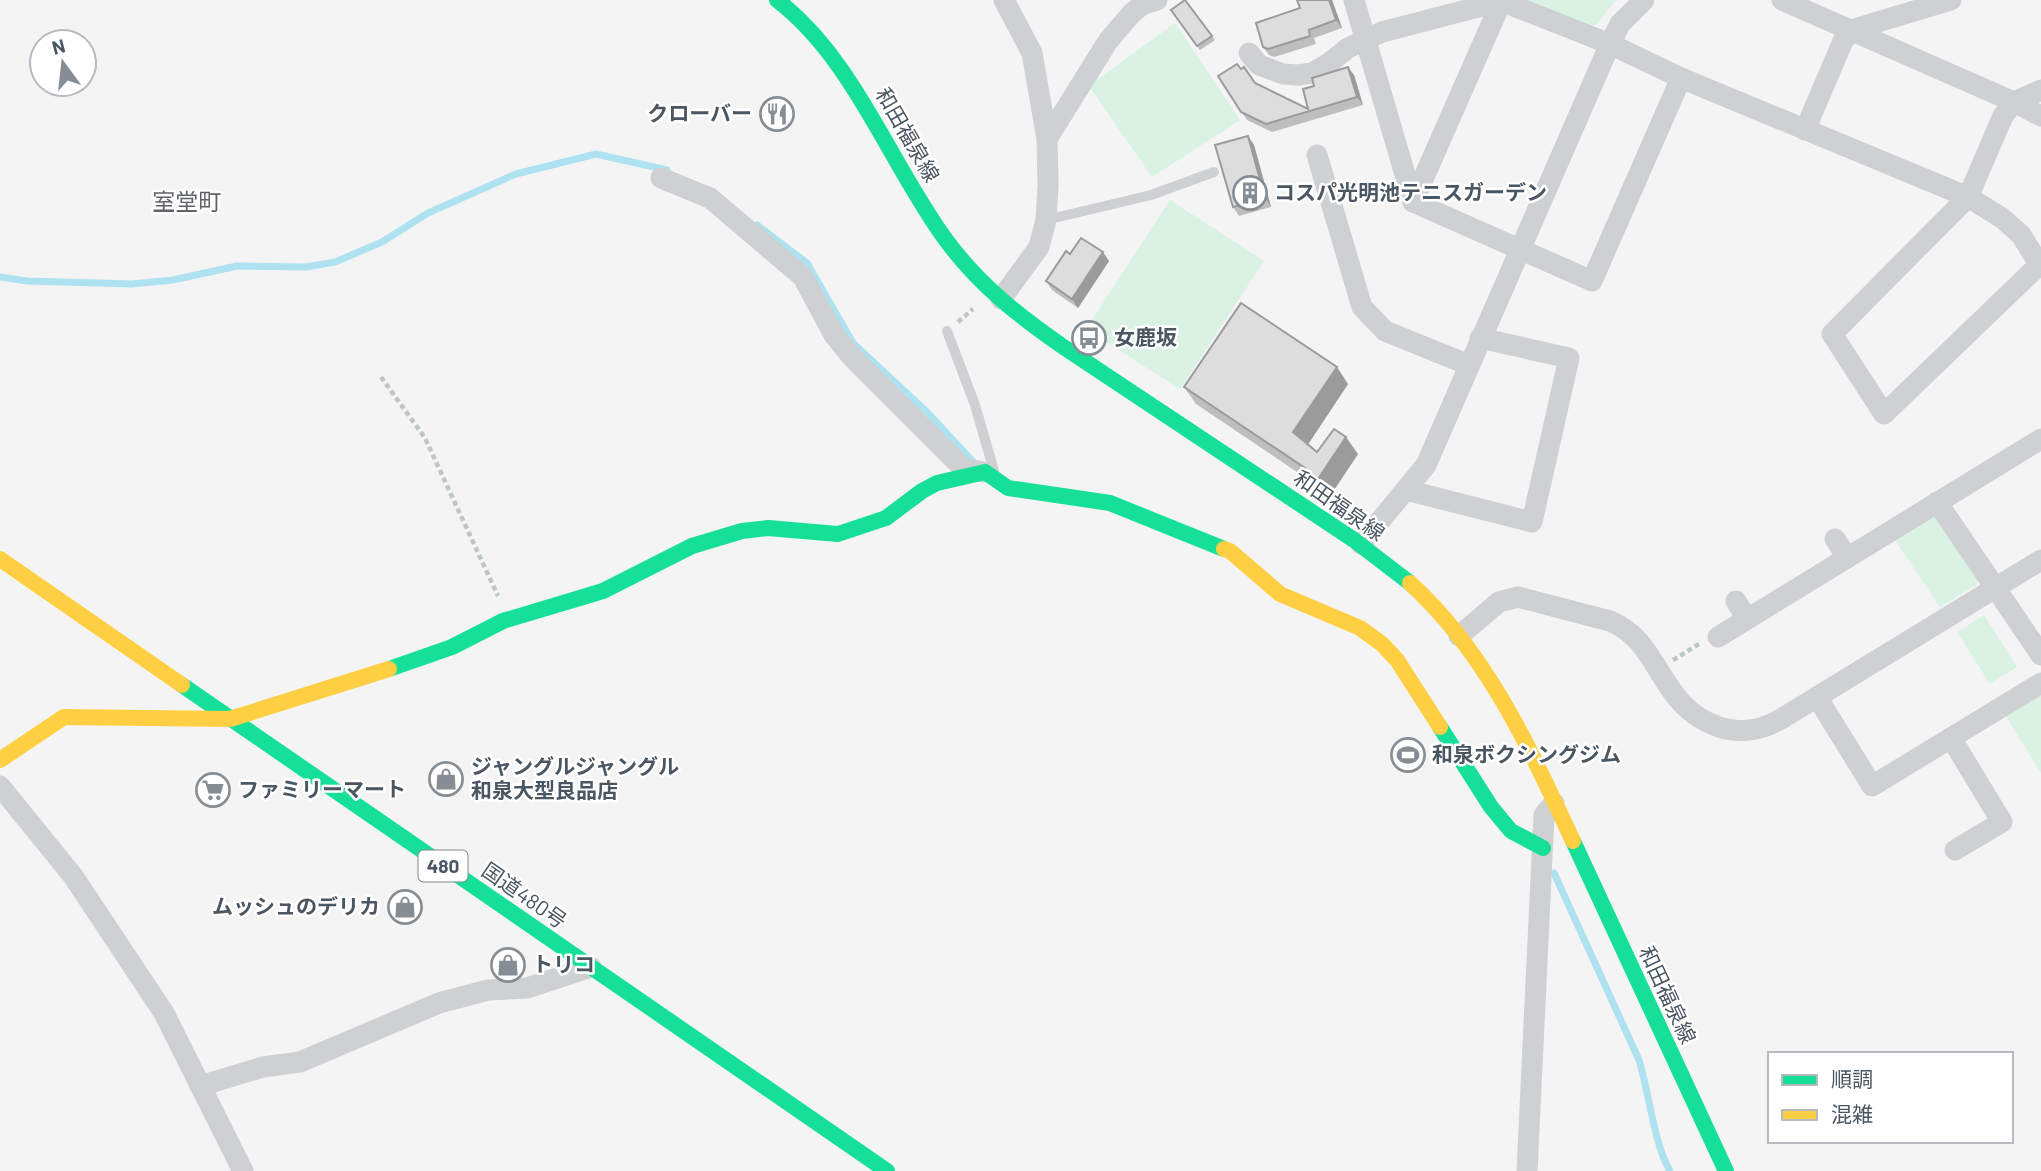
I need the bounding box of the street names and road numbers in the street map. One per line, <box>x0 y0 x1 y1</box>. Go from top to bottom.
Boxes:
street label: 和田福泉線 <box>871 83 945 186</box>
street label: 和田福泉線 <box>1290 464 1390 545</box>
road number: 480 <box>418 850 467 881</box>
street label: 国道480号 <box>478 857 572 933</box>
street label: 和田福泉線 <box>1635 942 1702 1047</box>

